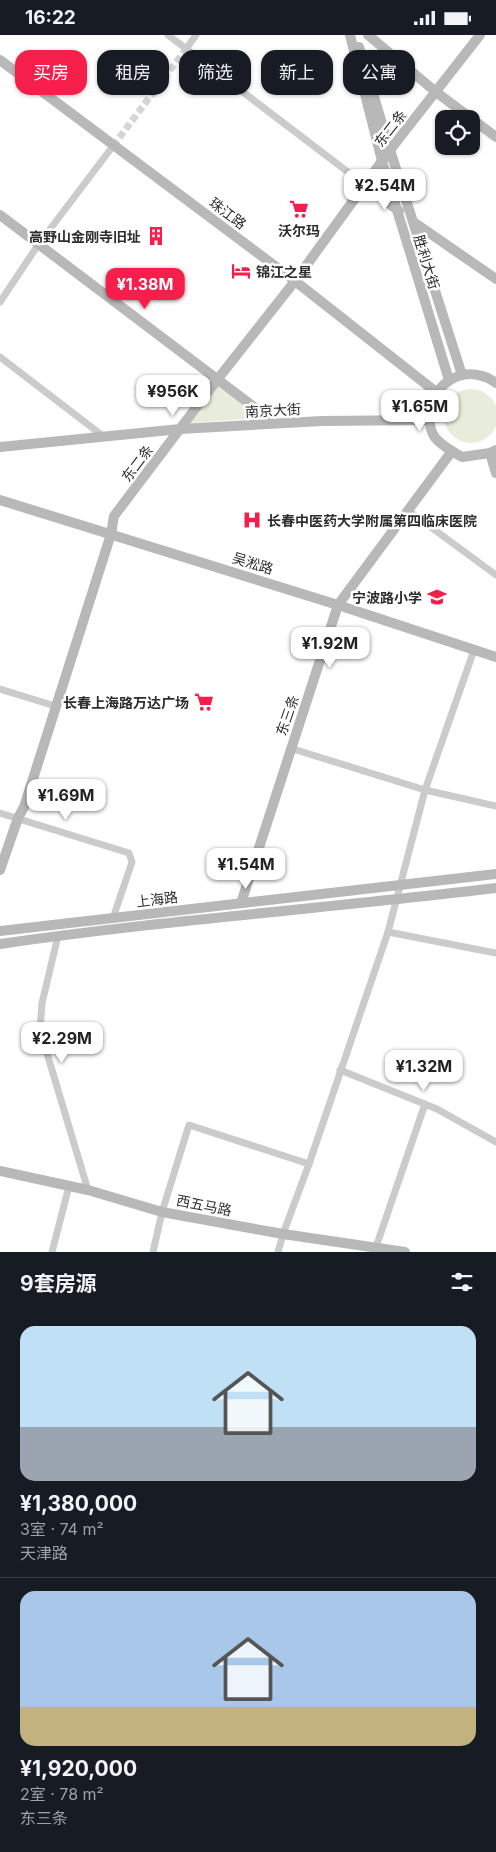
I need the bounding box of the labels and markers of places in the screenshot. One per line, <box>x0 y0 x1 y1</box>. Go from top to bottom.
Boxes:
pin: ¥2.54M <box>344 169 426 211</box>
supermarket icon: 沃尔玛 <box>288 198 310 220</box>
place label: 沃尔玛 <box>278 222 320 239</box>
building icon: 高野山金刚寺旧址 <box>145 225 167 247</box>
place label: 高野山金刚寺旧址 <box>29 228 141 245</box>
hotel icon: 锦江之星 <box>230 260 252 282</box>
place label: 锦江之星 <box>256 263 312 280</box>
pin: ¥1.38M <box>104 267 186 310</box>
pin: ¥956K <box>138 375 208 417</box>
pin: ¥1.65M <box>379 389 461 432</box>
hospital icon: 长春中医药大学附属第四临床医院 <box>241 509 263 531</box>
place label: 长春中医药大学附属第四临床医院 <box>267 512 477 529</box>
school or university icon: 宁波路小学 <box>426 586 448 608</box>
place label: 宁波路小学 <box>352 589 422 606</box>
pin: ¥1.92M <box>289 627 371 669</box>
supermarket icon: 长春上海路万达广场 <box>193 691 215 713</box>
place label: 长春上海路万达广场 <box>63 694 189 711</box>
pin: ¥1.69M <box>25 779 107 821</box>
pin: ¥1.54M <box>205 847 287 890</box>
pin: ¥2.29M <box>21 1021 103 1064</box>
pin: ¥1.32M <box>383 1049 465 1092</box>

